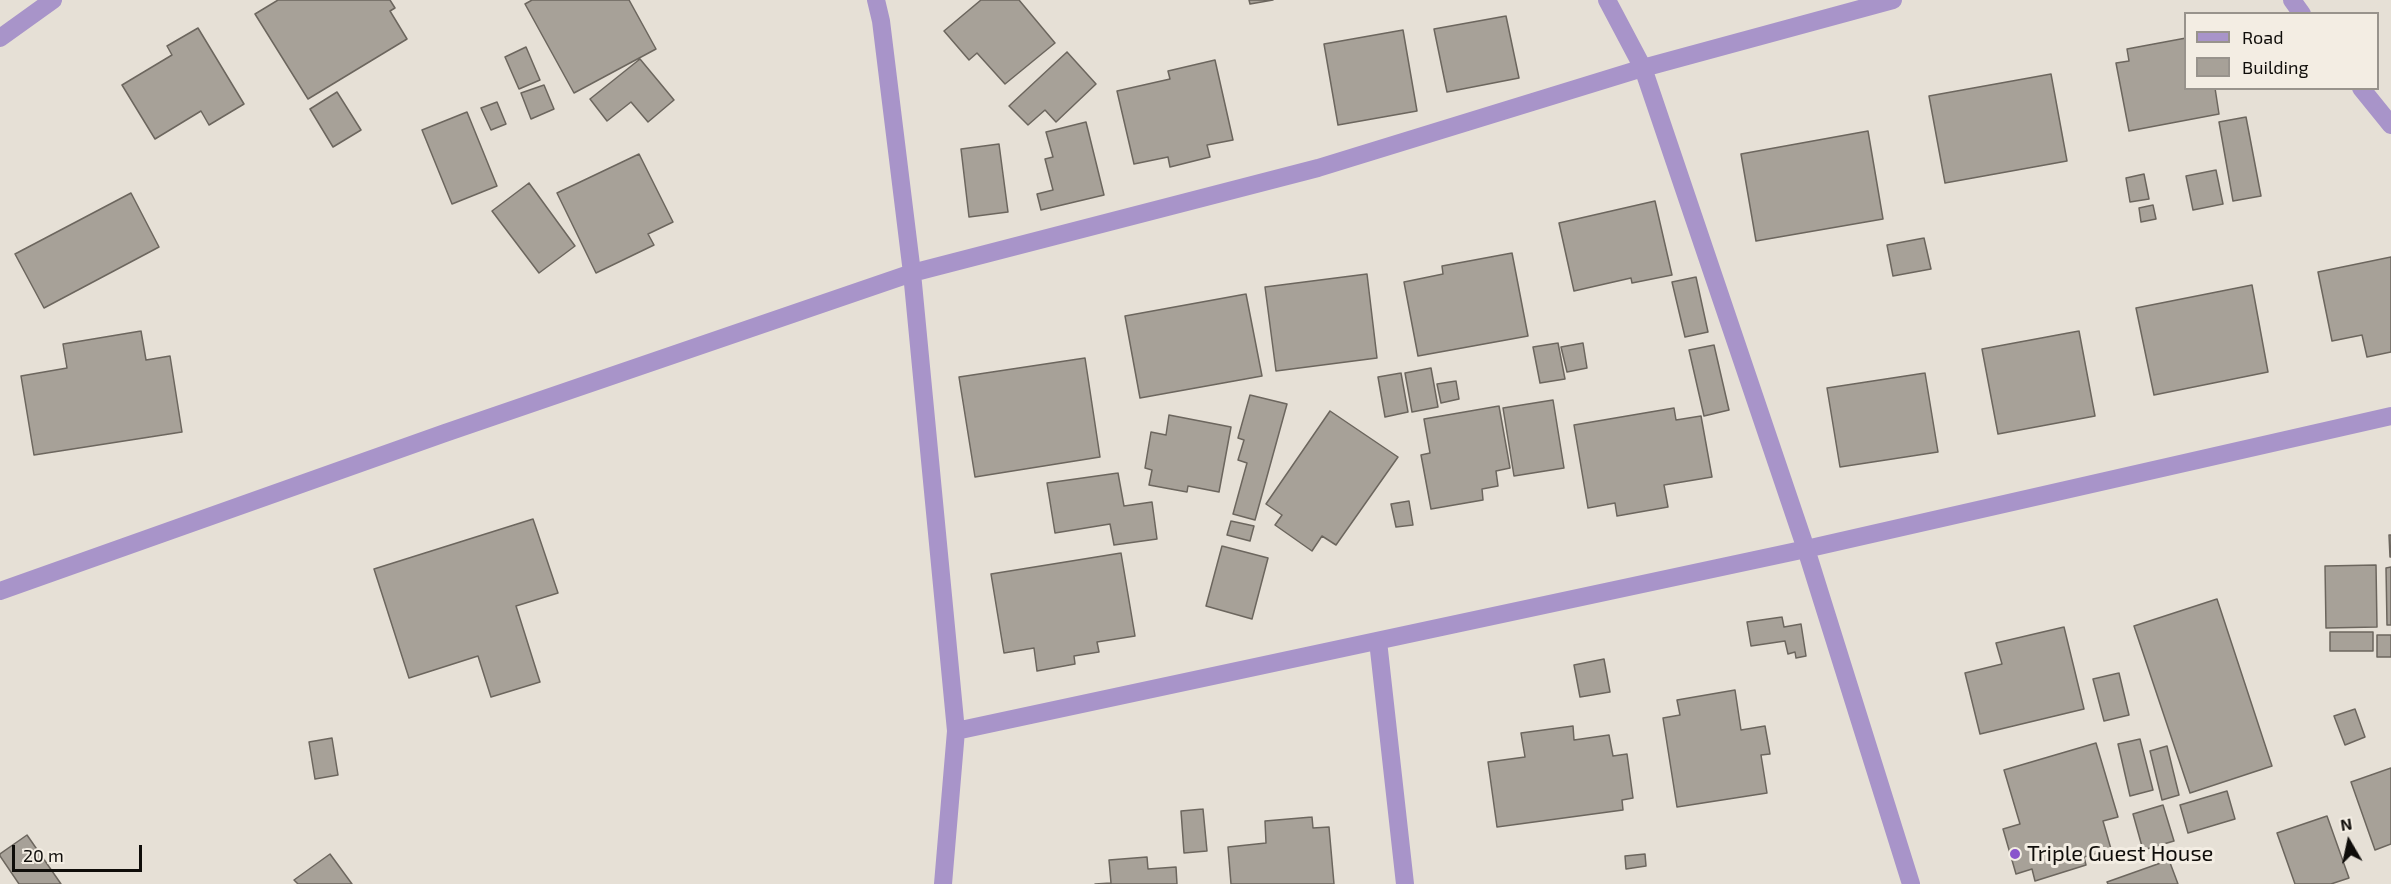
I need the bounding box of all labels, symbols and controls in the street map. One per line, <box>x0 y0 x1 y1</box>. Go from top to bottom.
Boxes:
legend <box>2184 12 2379 90</box>
text: Road <box>2242 26 2283 48</box>
text: Building <box>2242 56 2309 78</box>
north arrow <box>2319 812 2379 872</box>
text: N <box>2339 813 2353 834</box>
scale bar <box>15 833 146 871</box>
place label: Triple Guest House <box>2027 841 2213 867</box>
text: 20 m <box>23 844 64 866</box>
marker: Triple Guest House <box>2008 847 2022 861</box>

